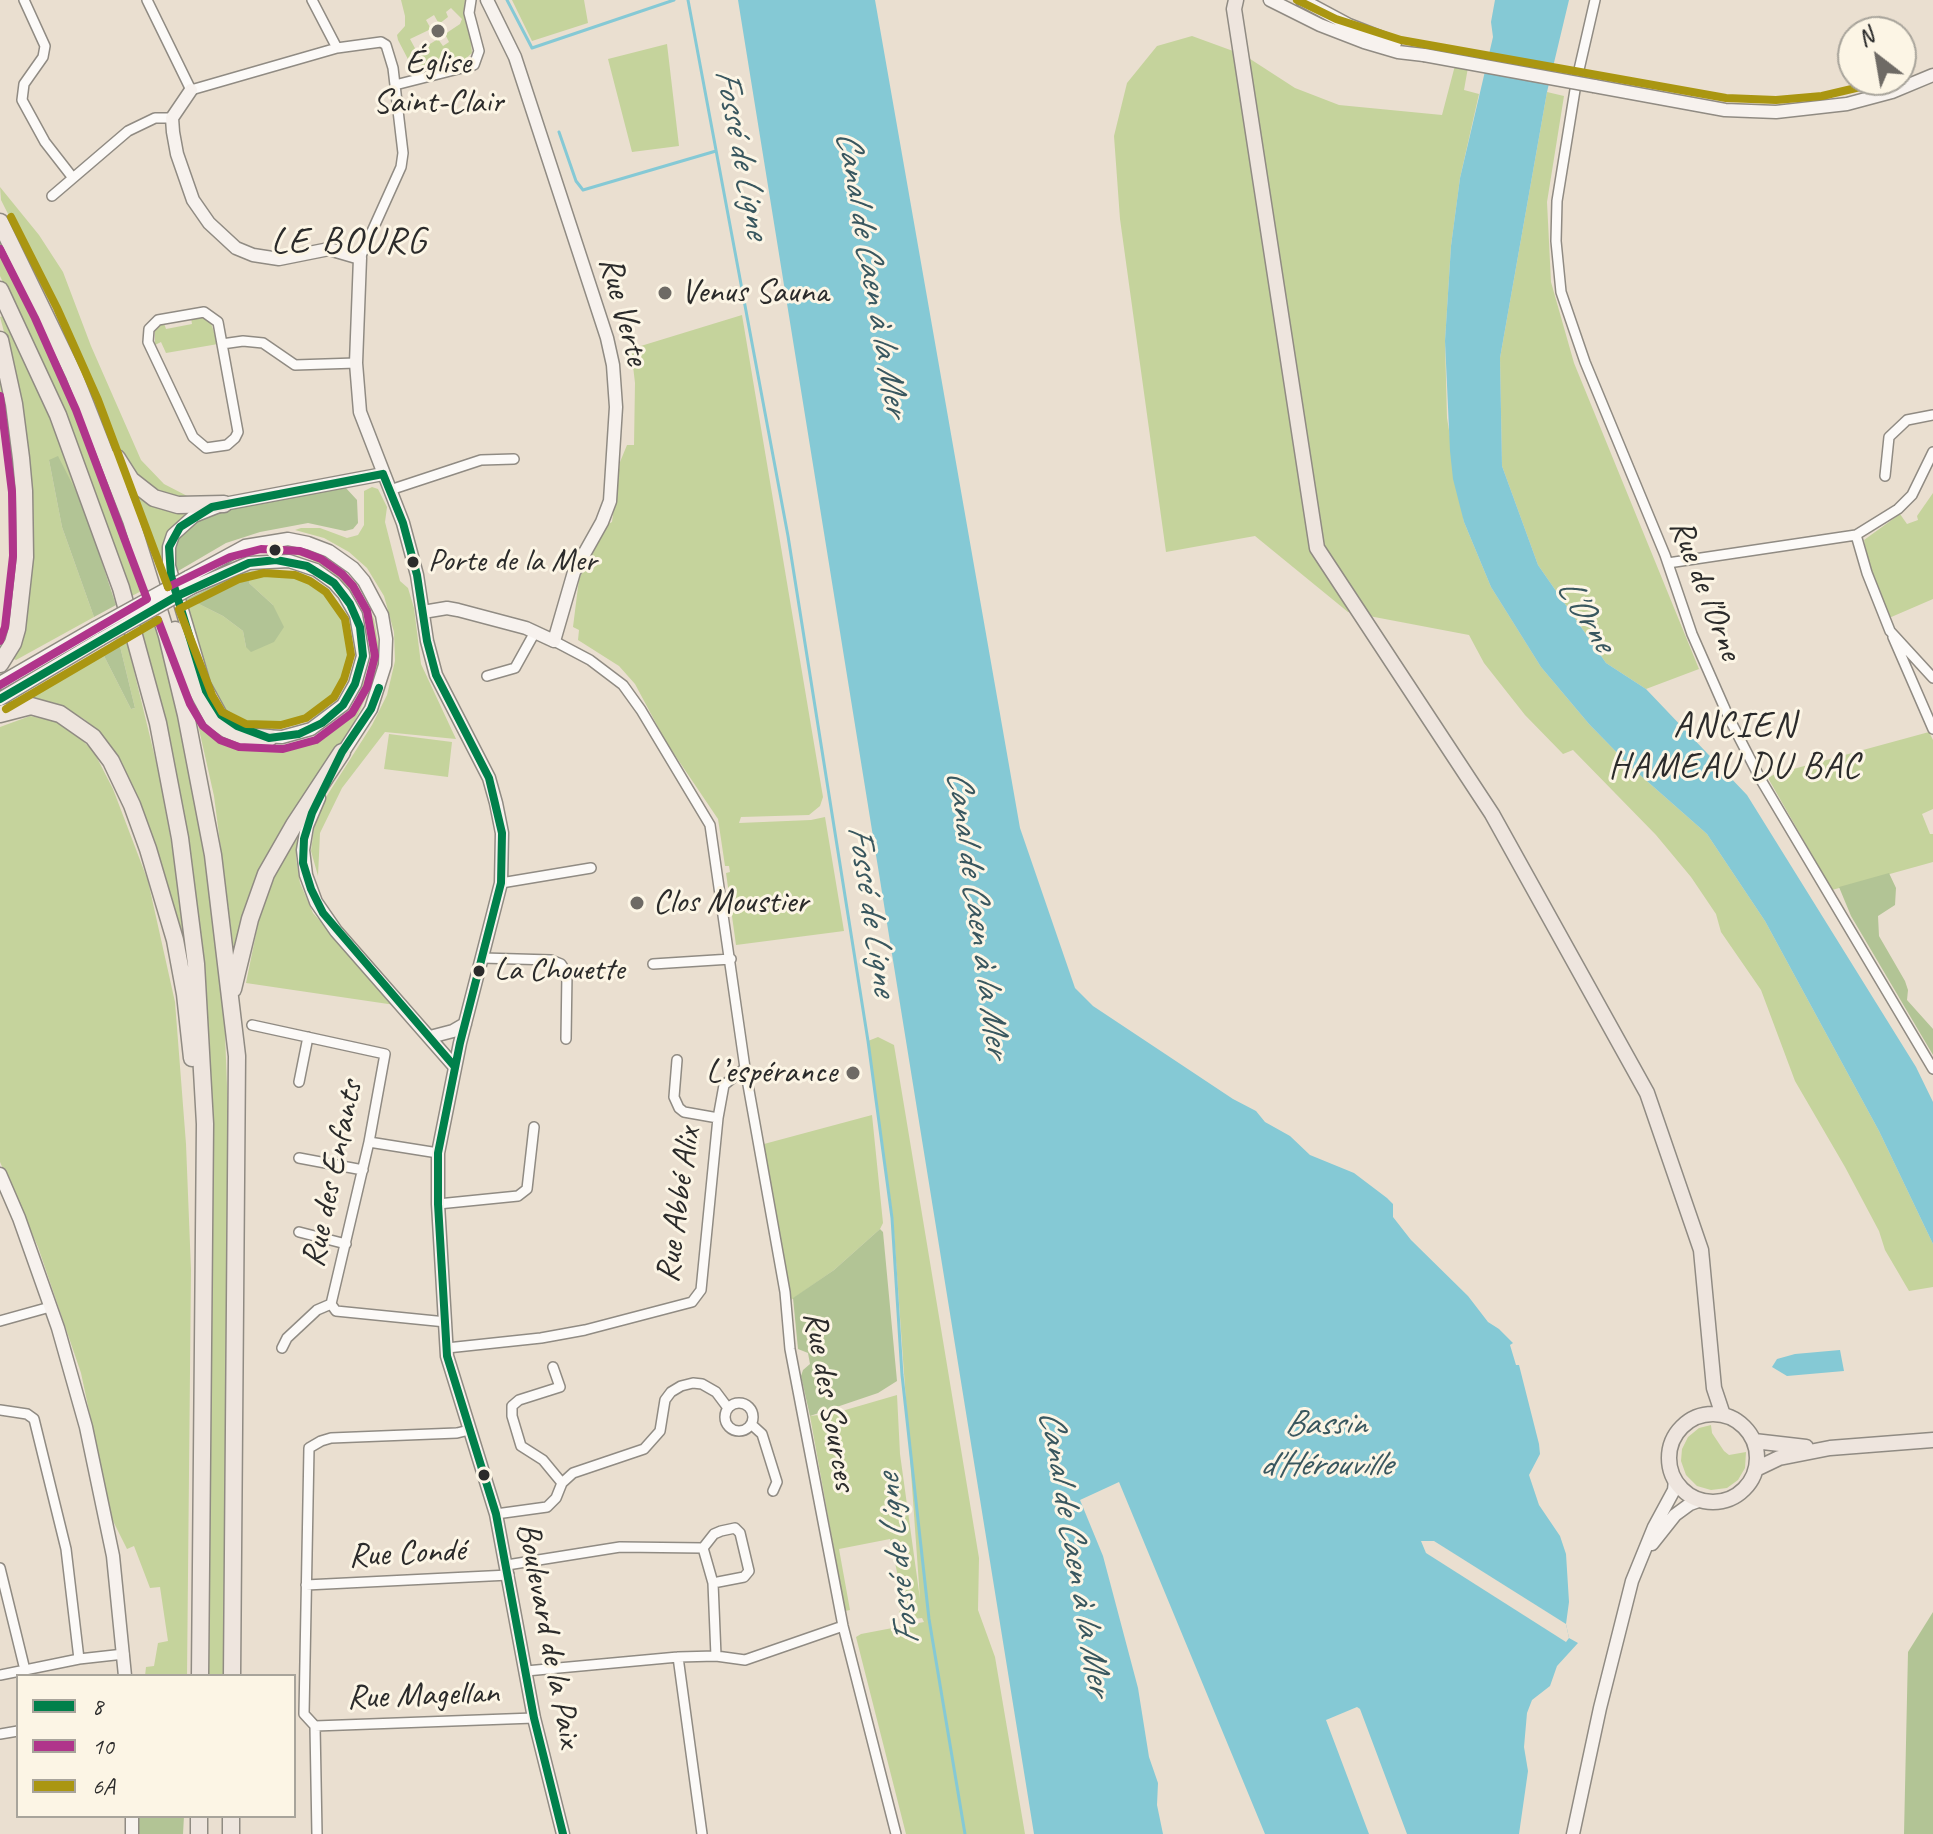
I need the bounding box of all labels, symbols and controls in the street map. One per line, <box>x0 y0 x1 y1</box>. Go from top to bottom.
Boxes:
north arrow <box>1837 16 1917 96</box>
marker: Église Saint-Clair <box>429 22 447 40</box>
text: N <box>1853 22 1879 53</box>
place label: Église Saint-Clair <box>373 44 503 124</box>
water label: Fossé de Ligne <box>703 65 779 241</box>
water label: Canal de Caen à la Mer <box>825 128 917 418</box>
district label: LE BOURG <box>271 219 427 265</box>
street label: Rue Verte <box>589 252 657 370</box>
place label: Venus Sauna <box>681 273 828 313</box>
marker: Venus Sauna <box>656 284 674 302</box>
street label: Rue de l'Orne <box>1660 514 1750 666</box>
unlabelled marker <box>267 542 283 558</box>
place label: Porte de la Mer <box>428 543 596 581</box>
marker: Porte de la Mer <box>405 554 421 570</box>
water label: L'Orne <box>1546 570 1624 660</box>
district label: ANCIEN HAMEAU DU BAC <box>1609 705 1861 790</box>
water label: Canal de Caen à la Mer <box>936 768 1018 1058</box>
water label: Fossé de Ligne <box>836 822 906 998</box>
place label: Clos Moustier <box>653 883 808 923</box>
marker: Clos Moustier <box>628 894 646 912</box>
place label: La Chouette <box>494 952 624 990</box>
marker: La Chouette <box>471 963 487 979</box>
place label: L’espérance <box>706 1053 837 1093</box>
marker: L’espérance <box>844 1064 862 1082</box>
street label: Rue des Enfants <box>293 1077 373 1271</box>
street label: Rue Abbé Alix <box>648 1125 710 1285</box>
street label: Rue des Sources <box>793 1308 865 1494</box>
water label: Bassin d'Hérouville <box>1259 1403 1391 1488</box>
water label: Canal de Caen à la Mer <box>1028 1407 1120 1697</box>
unlabelled marker <box>476 1467 492 1483</box>
water label: Fossé de Ligne <box>867 1473 931 1647</box>
street label: Boulevard de la Paix <box>506 1519 590 1751</box>
street label: Rue Condé <box>348 1531 466 1577</box>
street label: Rue Magellan <box>346 1673 500 1719</box>
legend <box>16 1674 296 1818</box>
text: 8 <box>92 1691 103 1721</box>
text: 10 <box>92 1731 114 1761</box>
text: 6A <box>92 1771 115 1801</box>

